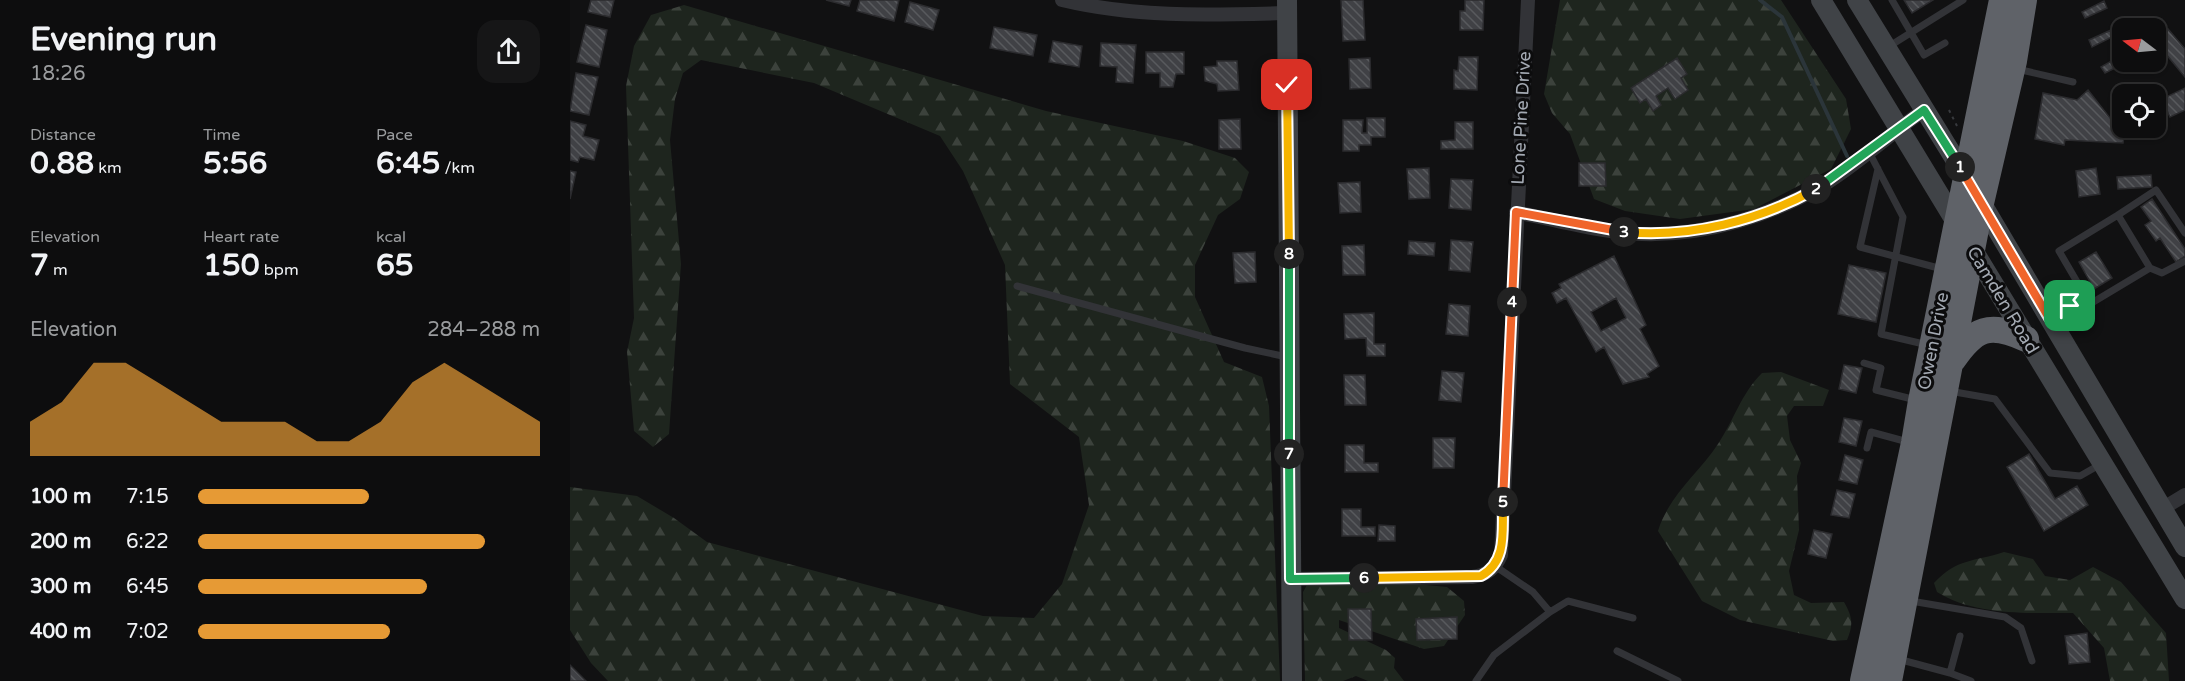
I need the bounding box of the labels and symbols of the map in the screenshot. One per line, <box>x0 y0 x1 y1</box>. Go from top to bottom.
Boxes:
north arrow <box>2112 18 2166 72</box>
street label: Lone Pine Drive <box>1507 51 1535 185</box>
pin <box>1261 59 1312 110</box>
pin: 1 <box>1945 152 1975 182</box>
pin: 2 <box>1801 174 1831 204</box>
pin: 3 <box>1609 217 1639 247</box>
pin: 8 <box>1274 239 1304 269</box>
street label: Camden Road <box>1962 242 2044 358</box>
pin <box>2044 280 2095 331</box>
pin: 4 <box>1497 287 1527 317</box>
street label: Owen Drive <box>1913 290 1953 392</box>
pin: 7 <box>1274 439 1304 469</box>
pin: 5 <box>1488 487 1518 517</box>
pin: 6 <box>1349 563 1379 593</box>

